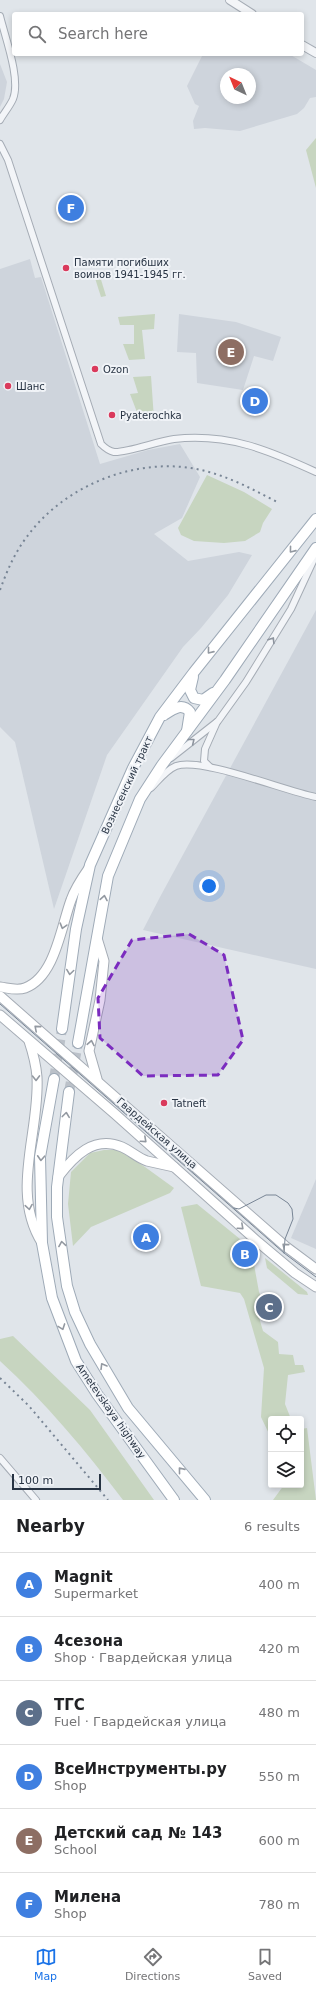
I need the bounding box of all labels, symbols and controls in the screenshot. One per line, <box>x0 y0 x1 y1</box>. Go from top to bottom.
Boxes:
search box <box>12 12 304 56</box>
icon: search <box>26 23 48 45</box>
text: Search here <box>58 25 148 43</box>
north arrow <box>220 68 256 104</box>
pin: F <box>58 193 84 223</box>
place label: Памяти погибших воинов 1941-1945 гг. <box>74 257 186 280</box>
marker: Памяти погибших воинов 1941-1945 гг. <box>61 263 71 273</box>
pin: E <box>218 337 244 367</box>
marker: Ozon <box>90 364 100 374</box>
place label: Ozon <box>103 364 129 375</box>
marker: Шанс <box>3 381 13 391</box>
place label: Шанс <box>16 381 45 392</box>
pin: D <box>242 386 268 416</box>
marker: Pyaterochka <box>107 410 117 420</box>
place label: Pyaterochka <box>120 410 182 421</box>
one-way arrow <box>289 545 296 552</box>
one-way arrow <box>267 637 275 644</box>
one-way arrow <box>208 647 215 654</box>
street label: Вознесенский тракт <box>99 734 155 836</box>
one-way arrow <box>188 739 195 746</box>
your location <box>199 876 219 896</box>
one-way arrow <box>99 895 107 901</box>
one-way arrow <box>59 922 68 929</box>
one-way arrow <box>66 969 75 975</box>
one-way arrow <box>34 1025 41 1032</box>
one-way arrow <box>86 1040 95 1046</box>
one-way arrow <box>32 1075 41 1081</box>
street label: Гвардейская улица <box>115 1095 199 1171</box>
marker: Tatneft <box>159 1098 169 1108</box>
place label: Tatneft <box>171 1098 206 1109</box>
one-way arrow <box>61 1112 70 1118</box>
one-way arrow <box>139 1135 147 1143</box>
one-way arrow <box>36 1155 45 1161</box>
one-way arrow <box>24 1204 33 1210</box>
pin: A <box>133 1222 159 1252</box>
one-way arrow <box>236 1222 244 1229</box>
pin: B <box>232 1239 258 1269</box>
one-way arrow <box>58 1241 67 1248</box>
one-way arrow <box>282 1243 290 1250</box>
pin: C <box>256 1292 282 1322</box>
one-way arrow <box>58 1323 66 1330</box>
street label: Ametevskaya highway <box>74 1362 148 1460</box>
one-way arrow <box>100 1363 107 1370</box>
map controls <box>268 1416 304 1488</box>
button: locate <box>268 1416 304 1452</box>
button: layers <box>268 1452 304 1488</box>
one-way arrow <box>178 1467 185 1474</box>
scale bar <box>12 1472 101 1491</box>
text: 100 m <box>18 1474 53 1487</box>
text: Nearby <box>16 1516 85 1536</box>
text: 6 results <box>244 1519 300 1534</box>
text: Magnit <box>54 1568 113 1586</box>
text: A <box>24 1577 34 1592</box>
text: 400 m <box>258 1577 300 1592</box>
text: Supermarket <box>54 1586 138 1601</box>
text: 4сезона <box>54 1632 123 1650</box>
text: B <box>24 1641 34 1656</box>
text: 420 m <box>258 1641 300 1656</box>
text: Shop · Гвардейская улица <box>54 1650 233 1665</box>
text: ТГС <box>54 1696 85 1714</box>
text: C <box>24 1705 34 1720</box>
text: 480 m <box>258 1705 300 1720</box>
text: Fuel · Гвардейская улица <box>54 1714 226 1729</box>
text: ВсеИнструменты.ру <box>54 1760 227 1778</box>
text: D <box>24 1769 34 1784</box>
text: 550 m <box>258 1769 300 1784</box>
text: Shop <box>54 1778 87 1793</box>
text: Детский сад № 143 <box>54 1824 222 1842</box>
text: E <box>25 1833 33 1848</box>
text: 600 m <box>258 1833 300 1848</box>
text: School <box>54 1842 97 1857</box>
text: Милена <box>54 1888 121 1906</box>
text: F <box>25 1897 33 1912</box>
text: 780 m <box>258 1897 300 1912</box>
text: Shop <box>54 1906 87 1921</box>
tab: Map <box>34 1946 57 1983</box>
tab: Directions <box>125 1946 180 1983</box>
tab: Saved <box>248 1946 282 1983</box>

